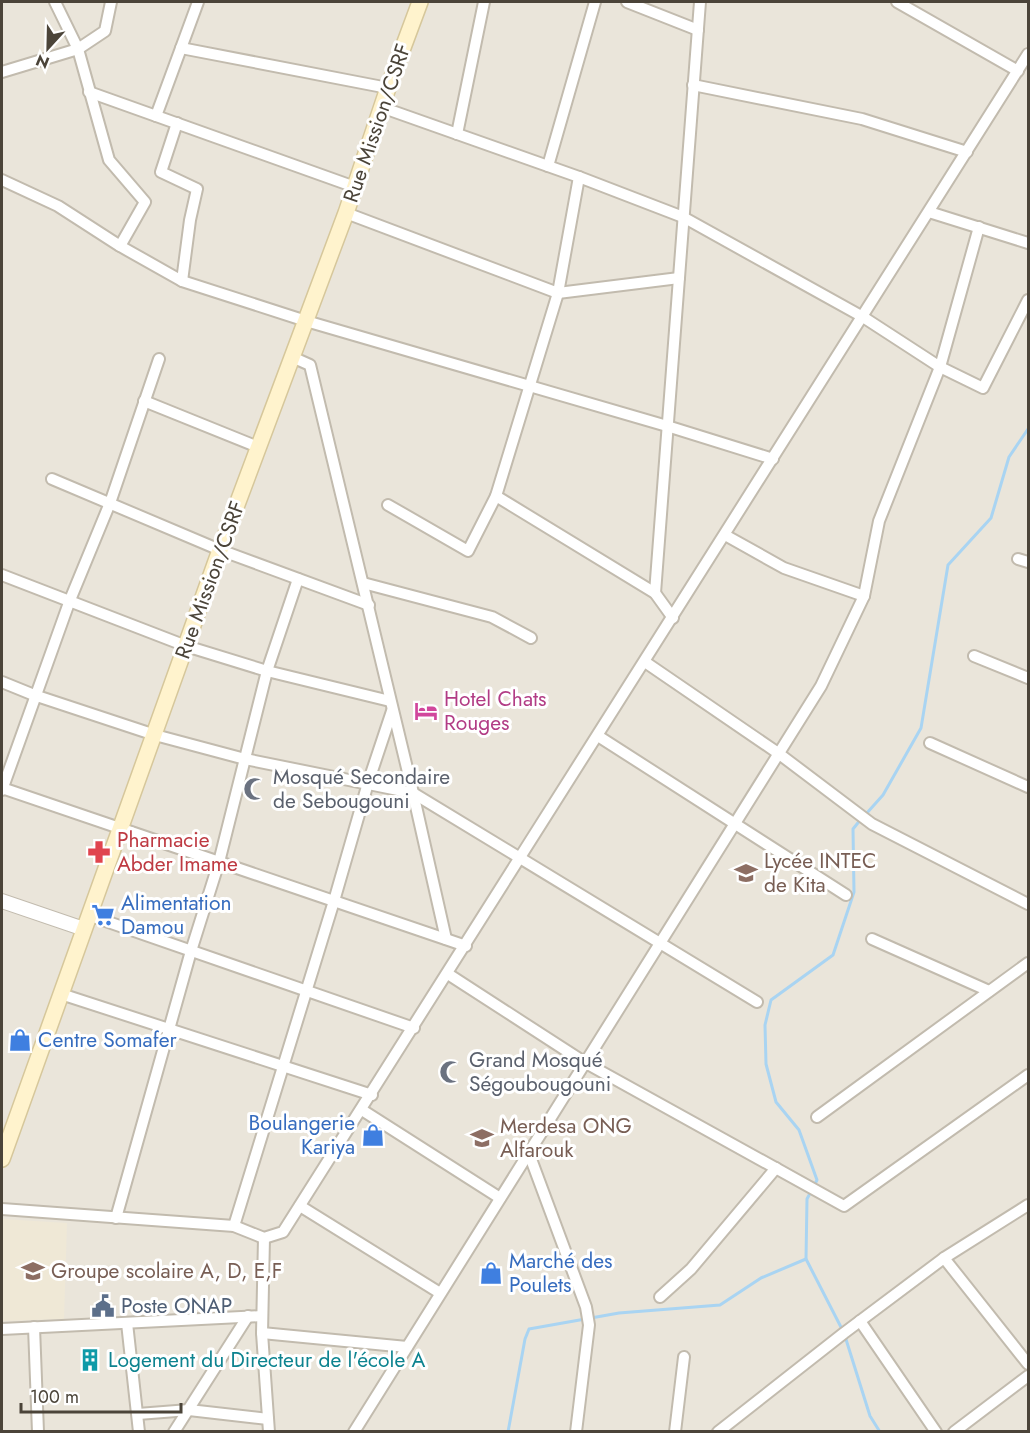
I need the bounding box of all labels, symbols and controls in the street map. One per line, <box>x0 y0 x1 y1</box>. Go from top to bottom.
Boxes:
north arrow <box>18 18 78 78</box>
street label: Rue Mission/CSRF <box>336 40 418 206</box>
text: N <box>32 48 53 74</box>
street label: Rue Mission/CSRF <box>168 497 252 663</box>
place label: Hotel Chats Rouges <box>444 684 546 738</box>
hotel icon: Hotel Chats Rouges <box>413 698 439 724</box>
place label: Mosqué Secondaire de Sebougouni <box>273 762 450 816</box>
mosque icon: Mosqué Secondaire de Sebougouni <box>242 776 268 802</box>
place label: Pharmacie Abder Imame <box>117 825 238 879</box>
pharmacy icon: Pharmacie Abder Imame <box>86 839 112 865</box>
place label: Lycée INTEC de Kita <box>764 846 876 900</box>
school or university icon: Lycée INTEC de Kita <box>733 860 759 886</box>
place label: Alimentation Damou <box>121 888 232 942</box>
supermarket icon: Alimentation Damou <box>90 902 116 928</box>
place label: Centre Somafer <box>38 1025 178 1055</box>
shop icon: Centre Somafer <box>7 1027 33 1053</box>
place label: Grand Mosqué Ségoubougouni <box>469 1045 611 1099</box>
mosque icon: Grand Mosqué Ségoubougouni <box>438 1059 464 1085</box>
place label: Boulangerie Kariya <box>249 1108 355 1162</box>
place label: Merdesa ONG Alfarouk <box>500 1111 632 1165</box>
shop icon: Boulangerie Kariya <box>360 1122 386 1148</box>
school or university icon: Merdesa ONG Alfarouk <box>469 1125 495 1151</box>
place label: Marché des Poulets <box>509 1246 612 1300</box>
place label: Groupe scolaire A, D, E,F <box>51 1256 282 1286</box>
school or university icon: Groupe scolaire A, D, E,F <box>20 1258 46 1284</box>
shop icon: Marché des Poulets <box>478 1260 504 1286</box>
place label: Poste ONAP <box>121 1291 232 1321</box>
public building icon: Poste ONAP <box>90 1293 116 1319</box>
place label: Logement du Directeur de l'école A <box>108 1345 426 1375</box>
building icon: Logement du Directeur de l'école A <box>77 1347 103 1373</box>
scale bar <box>21 1376 182 1414</box>
text: 100 m <box>30 1384 79 1410</box>

